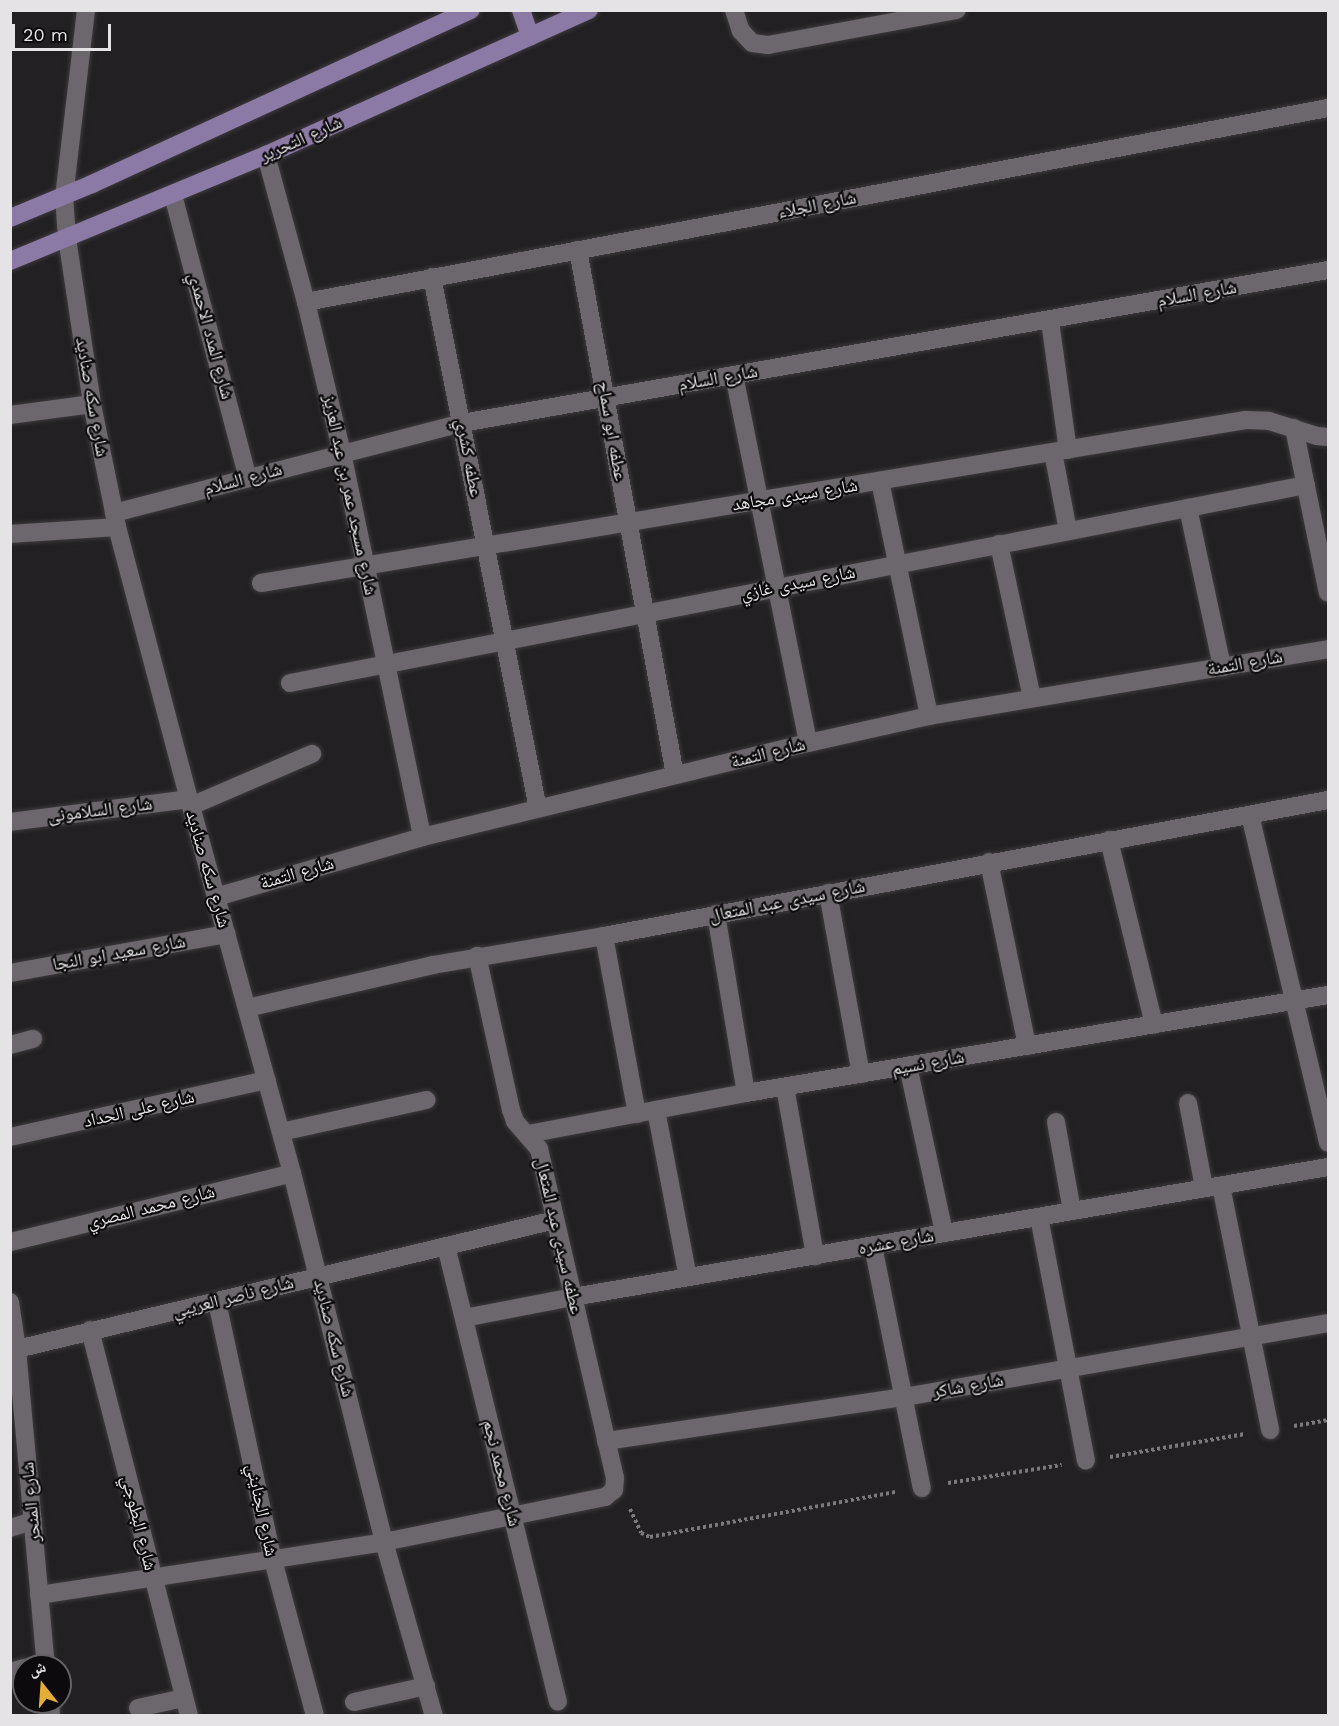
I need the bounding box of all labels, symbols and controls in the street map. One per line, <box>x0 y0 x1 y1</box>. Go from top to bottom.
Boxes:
scale bar <box>15 12 114 50</box>
text: 20 m <box>23 24 68 45</box>
street label: شارع التحرير <box>257 111 345 167</box>
street label: شارع الجلاء <box>776 187 858 223</box>
street label: شارع المدد الاحمدي <box>184 270 238 402</box>
street label: شارع السلام <box>1156 276 1238 312</box>
street label: شارع سكه صناديد <box>71 336 113 458</box>
street label: شارع السلام <box>677 360 759 396</box>
street label: عطفه ابو سماح <box>593 380 631 482</box>
street label: شارع مسجد عمر بن عبد العزيز <box>318 393 382 597</box>
street label: عطفه كشري <box>451 417 487 499</box>
street label: شارع السلام <box>201 458 285 500</box>
street label: شارع سيدى مجاهد <box>731 474 859 516</box>
street label: شارع سيدى غازي <box>739 561 857 605</box>
street label: شارع التمنة <box>1206 646 1284 680</box>
street label: شارع التمنة <box>729 733 807 773</box>
street label: شارع السلامونى <box>46 793 154 827</box>
street label: شارع سكه صناديد <box>181 808 235 930</box>
street label: شارع التمنة <box>258 852 336 894</box>
street label: شارع سيدى عبد المتعال <box>707 875 867 927</box>
street label: شارع سعيد ابو النجا <box>51 931 187 975</box>
street label: شارع نسيم <box>890 1046 966 1080</box>
street label: شارع على الحداد <box>82 1086 196 1132</box>
street label: عطفه سيدى عبد المتعال <box>531 1156 587 1316</box>
street label: شارع محمد المصري <box>85 1181 217 1233</box>
street label: شارع عشره <box>857 1225 935 1259</box>
street label: شارع ناصر العريبي <box>170 1272 296 1322</box>
street label: شارع سكه صناديد <box>309 1277 359 1399</box>
street label: شارع شاكر <box>931 1369 1005 1403</box>
street label: شارع محمد نجم <box>478 1417 526 1529</box>
street label: شارع المنحر <box>17 1461 45 1543</box>
street label: شارع الجنايني <box>242 1462 282 1558</box>
street label: شارع البطوجي <box>117 1473 161 1573</box>
north arrow <box>12 1654 72 1714</box>
text: ش <box>26 1657 48 1680</box>

